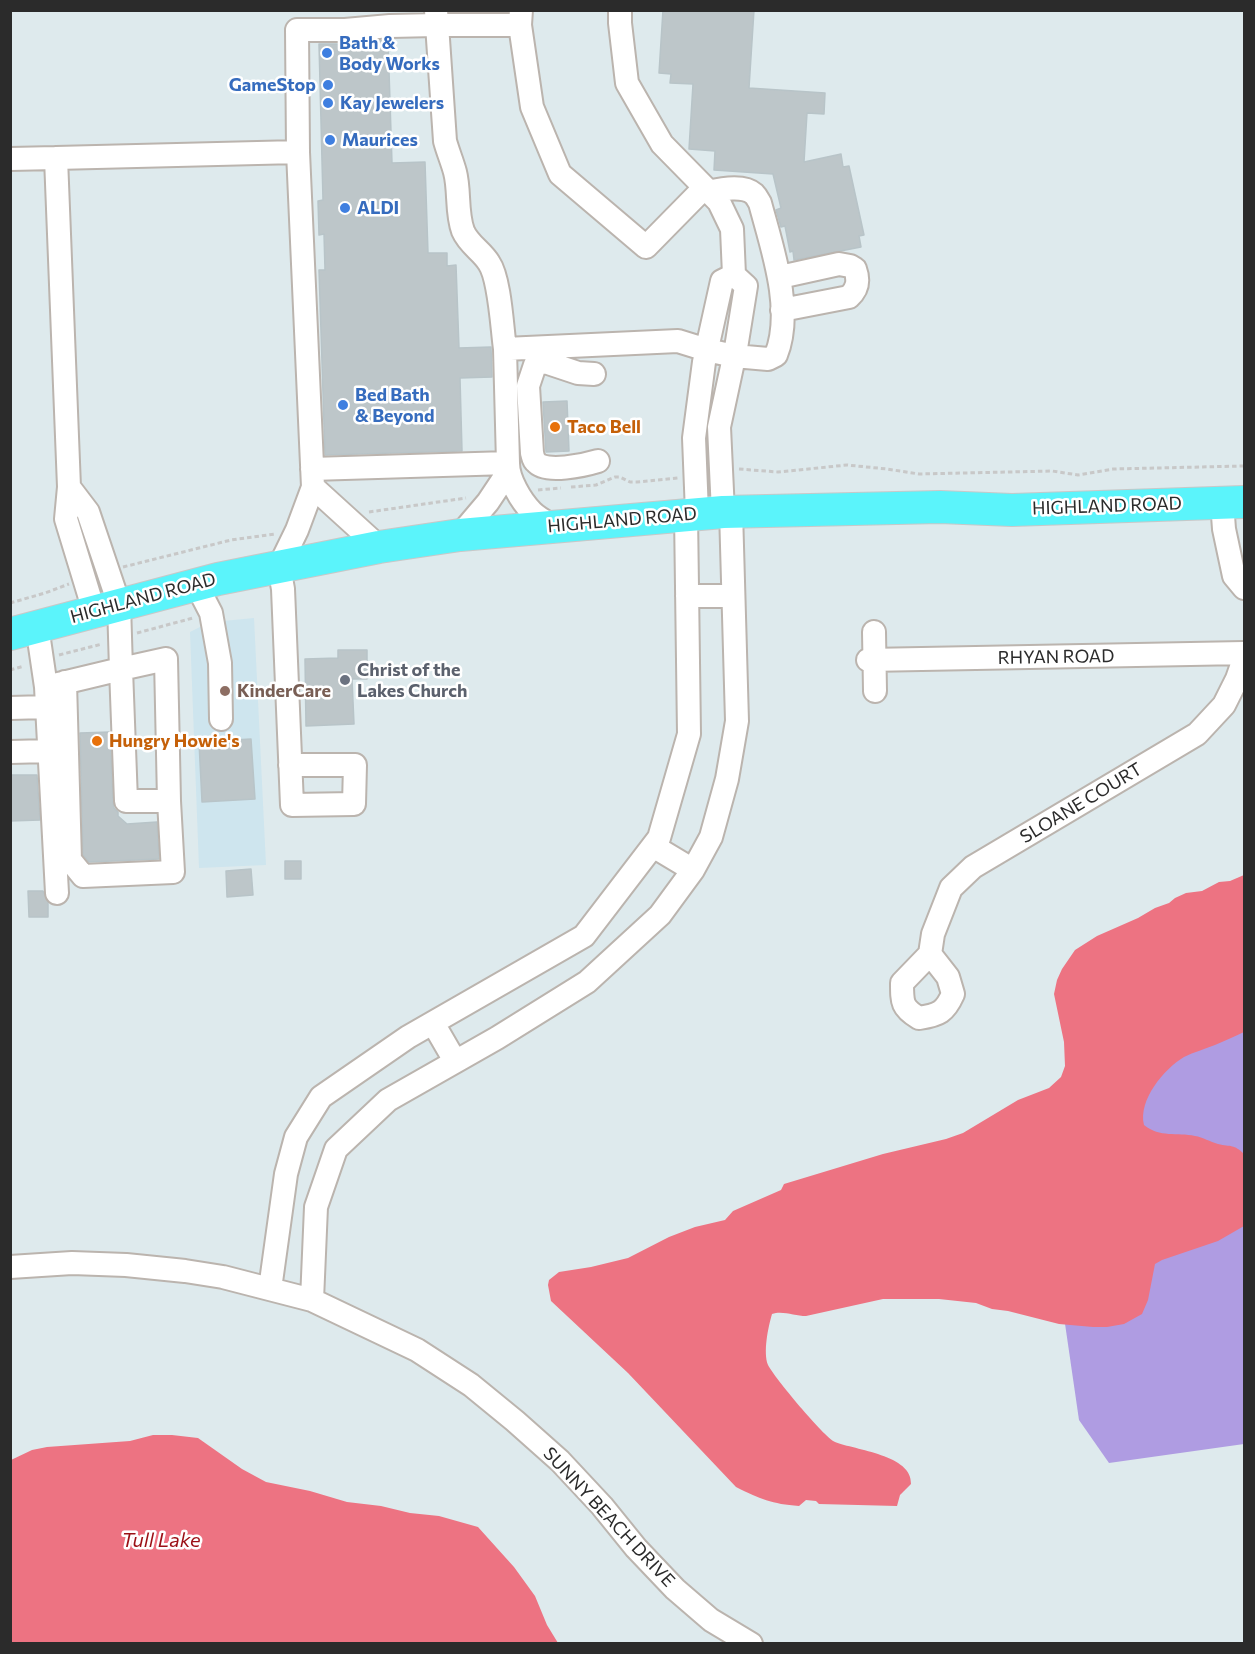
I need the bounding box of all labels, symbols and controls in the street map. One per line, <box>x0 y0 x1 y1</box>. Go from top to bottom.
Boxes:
place label: Bath & Body Works <box>339 32 440 74</box>
marker: Bath & Body Works <box>320 46 334 60</box>
place label: GameStop <box>229 74 316 96</box>
marker: GameStop <box>321 78 335 92</box>
place label: Kay Jewelers <box>340 92 444 114</box>
marker: Kay Jewelers <box>321 96 335 110</box>
place label: Maurices <box>342 129 418 151</box>
marker: Maurices <box>323 133 337 147</box>
place label: ALDI <box>357 197 399 219</box>
marker: ALDI <box>338 201 352 215</box>
place label: Bed Bath & Beyond <box>355 384 434 426</box>
marker: Bed Bath & Beyond <box>336 398 350 412</box>
place label: Taco Bell <box>567 416 641 438</box>
marker: Taco Bell <box>548 420 562 434</box>
street label: HIGHLAND ROAD <box>1032 493 1182 519</box>
street label: HIGHLAND ROAD <box>546 503 698 537</box>
street label: HIGHLAND ROAD <box>68 568 218 628</box>
street label: RHYAN ROAD <box>997 645 1115 669</box>
place label: Christ of the Lakes Church <box>357 659 467 702</box>
marker: Christ of the Lakes Church <box>338 673 352 687</box>
place label: KinderCare <box>237 680 331 702</box>
marker: KinderCare <box>218 684 232 698</box>
place label: Hungry Howie's <box>109 730 240 752</box>
marker: Hungry Howie's <box>90 734 104 748</box>
street label: SLOANE COURT <box>1016 758 1146 848</box>
street label: SUNNY BEACH DRIVE <box>539 1443 679 1591</box>
water label: Tull Lake <box>121 1528 201 1552</box>

